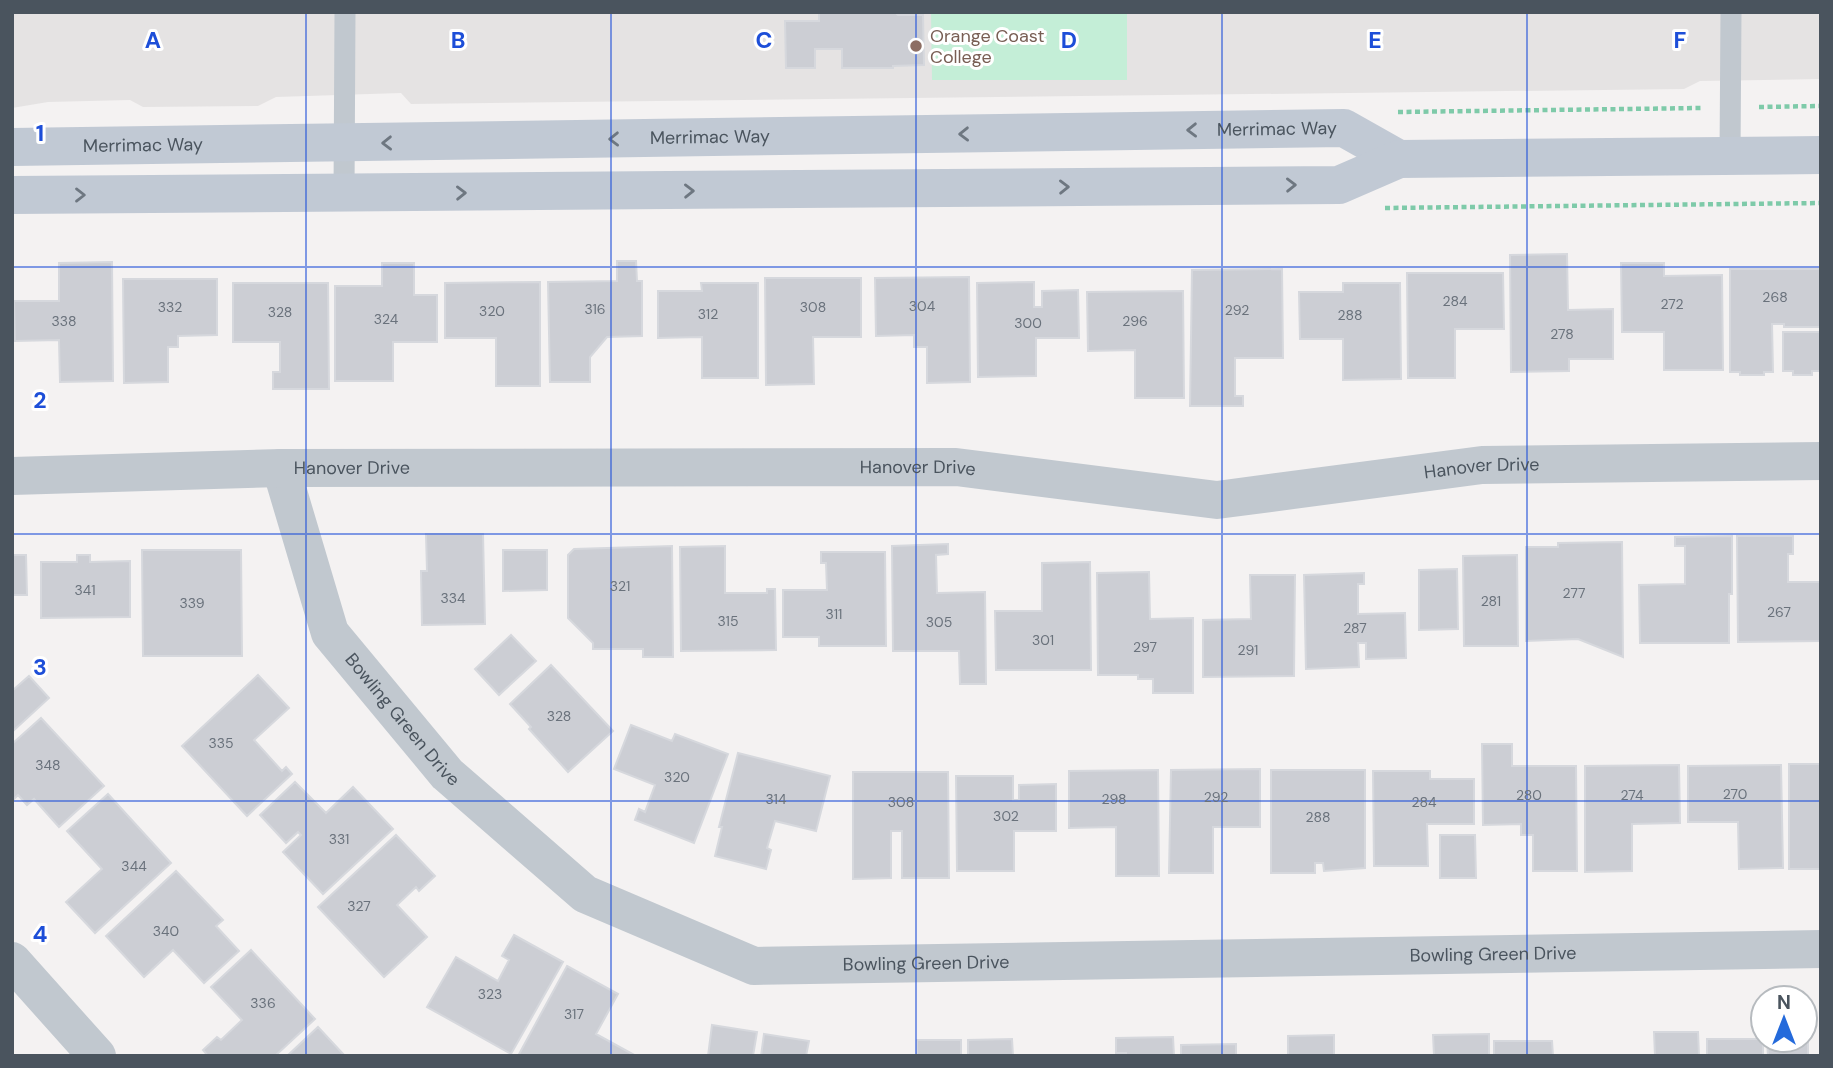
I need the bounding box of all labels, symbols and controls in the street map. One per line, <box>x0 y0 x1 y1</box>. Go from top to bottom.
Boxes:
place label: Orange Coast College <box>930 24 1044 69</box>
text: A <box>145 25 161 55</box>
text: B <box>451 25 465 55</box>
text: C <box>756 25 772 55</box>
text: D <box>1061 25 1077 55</box>
text: E <box>1368 25 1382 55</box>
text: F <box>1674 25 1687 55</box>
marker: Orange Coast College <box>908 38 924 54</box>
street label: Merrimac Way <box>1217 116 1337 142</box>
text: 1 <box>36 118 44 148</box>
one-way arrow <box>1186 122 1197 138</box>
street label: Merrimac Way <box>650 124 770 150</box>
one-way arrow <box>959 126 970 141</box>
one-way arrow <box>609 131 619 147</box>
street label: Merrimac Way <box>83 132 203 158</box>
one-way arrow <box>381 135 392 150</box>
one-way arrow <box>1287 177 1297 193</box>
one-way arrow <box>1059 180 1070 195</box>
one-way arrow <box>684 183 694 199</box>
one-way arrow <box>456 185 467 201</box>
one-way arrow <box>76 187 86 203</box>
house number: 268 <box>1762 288 1788 306</box>
house number: 284 <box>1443 292 1468 310</box>
house number: 272 <box>1660 295 1684 313</box>
house number: 304 <box>909 297 936 315</box>
house number: 332 <box>158 298 182 316</box>
house number: 308 <box>800 298 826 316</box>
house number: 316 <box>584 300 606 318</box>
house number: 292 <box>1225 301 1249 319</box>
house number: 320 <box>479 302 505 320</box>
house number: 328 <box>268 303 292 321</box>
house number: 312 <box>698 305 718 323</box>
house number: 288 <box>1338 306 1362 324</box>
house number: 324 <box>374 310 399 328</box>
house number: 338 <box>51 312 77 330</box>
house number: 296 <box>1122 312 1148 330</box>
house number: 300 <box>1014 314 1042 332</box>
house number: 278 <box>1550 325 1574 343</box>
text: 2 <box>33 385 47 415</box>
street label: Hanover Drive <box>1422 452 1540 485</box>
street label: Hanover Drive <box>860 455 977 481</box>
street label: Hanover Drive <box>294 456 410 480</box>
house number: 321 <box>610 577 630 595</box>
house number: 341 <box>74 581 96 599</box>
house number: 277 <box>1563 584 1585 602</box>
house number: 334 <box>440 589 466 607</box>
house number: 281 <box>1481 592 1501 610</box>
house number: 339 <box>180 594 205 612</box>
house number: 267 <box>1767 603 1791 621</box>
house number: 311 <box>826 605 842 623</box>
house number: 315 <box>718 612 738 630</box>
house number: 305 <box>926 613 952 631</box>
house number: 287 <box>1343 619 1367 637</box>
house number: 301 <box>1032 631 1054 649</box>
house number: 297 <box>1133 638 1157 656</box>
house number: 291 <box>1238 641 1258 659</box>
street label: Bowling Green Drive <box>340 648 465 792</box>
text: 3 <box>33 652 47 682</box>
house number: 328 <box>547 707 571 725</box>
house number: 335 <box>208 734 234 752</box>
house number: 348 <box>35 756 61 774</box>
house number: 320 <box>664 768 690 786</box>
house number: 270 <box>1723 785 1747 803</box>
house number: 280 <box>1516 786 1542 804</box>
house number: 274 <box>1621 786 1644 804</box>
house number: 292 <box>1204 788 1228 806</box>
house number: 314 <box>766 790 787 808</box>
house number: 298 <box>1102 790 1127 808</box>
house number: 308 <box>888 793 914 811</box>
house number: 284 <box>1412 793 1437 811</box>
house number: 302 <box>993 807 1019 825</box>
house number: 288 <box>1306 808 1330 826</box>
house number: 331 <box>329 830 349 848</box>
house number: 344 <box>121 857 147 875</box>
house number: 327 <box>347 897 371 915</box>
text: 4 <box>33 919 48 949</box>
house number: 340 <box>153 922 179 940</box>
street label: Bowling Green Drive <box>1409 941 1577 968</box>
street label: Bowling Green Drive <box>843 950 1010 977</box>
north arrow <box>1749 984 1819 1054</box>
house number: 323 <box>478 985 502 1003</box>
text: N <box>1777 990 1791 1015</box>
house number: 336 <box>250 994 276 1012</box>
house number: 317 <box>564 1005 584 1023</box>

